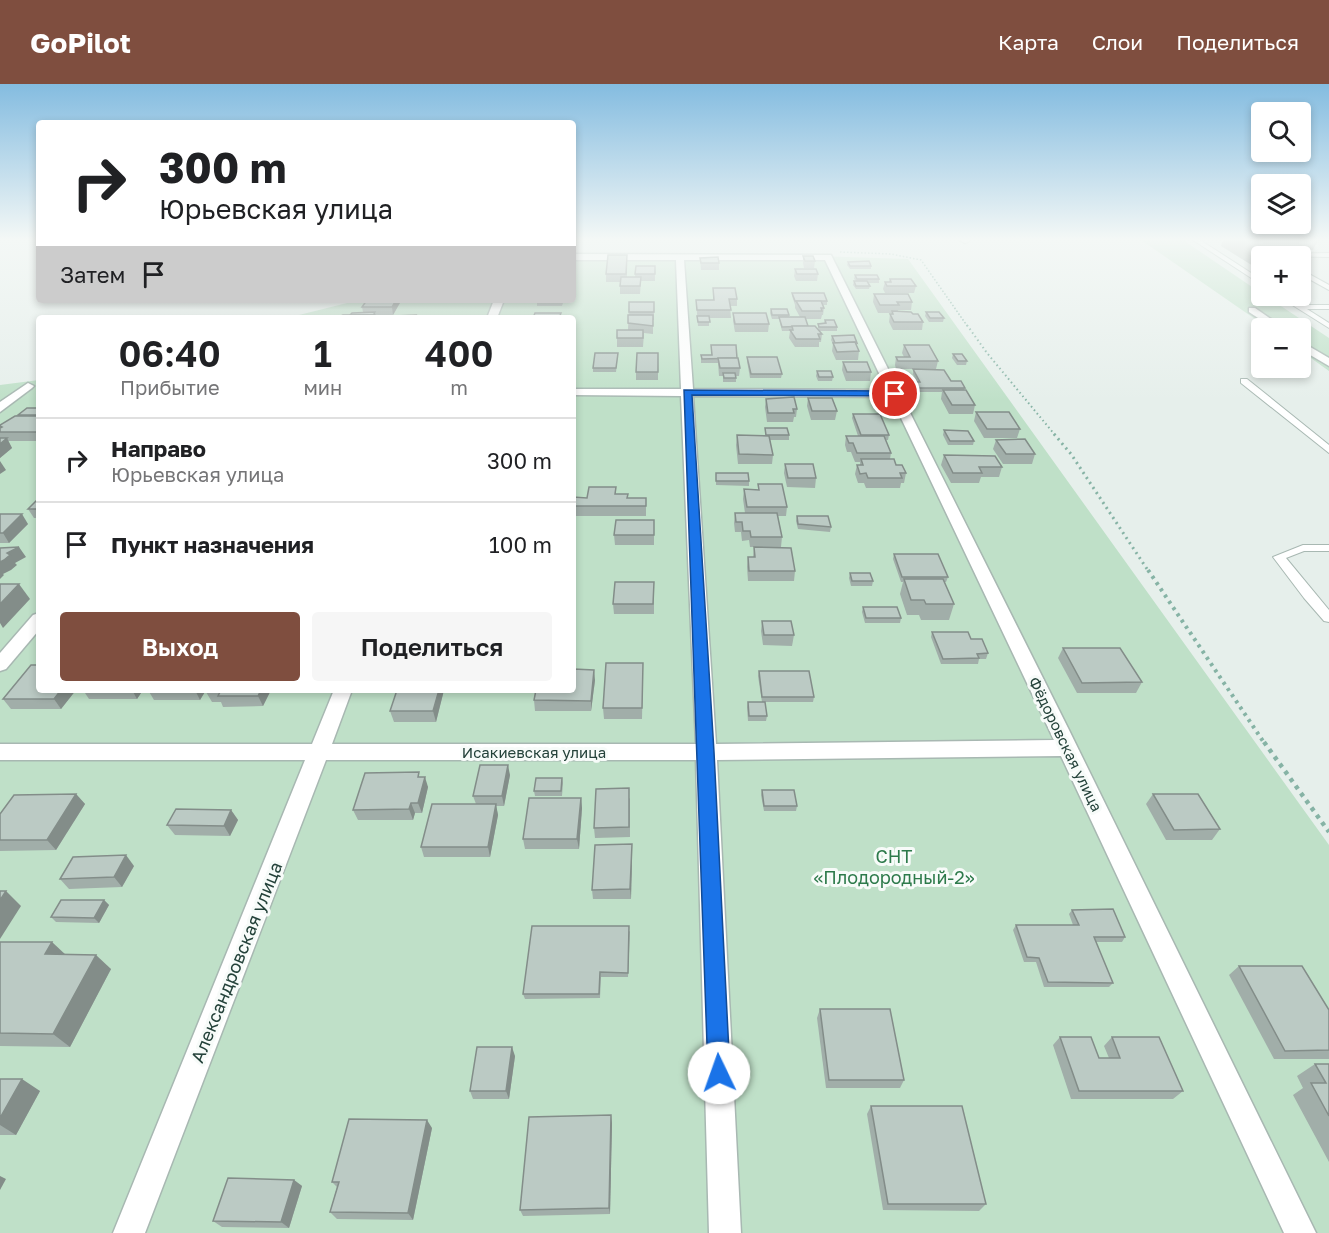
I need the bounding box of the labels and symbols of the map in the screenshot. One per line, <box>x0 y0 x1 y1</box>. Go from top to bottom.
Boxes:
pin <box>869 368 920 419</box>
street label: Фёдоровская улица <box>1026 674 1106 814</box>
street label: Исакиевская улица <box>462 743 606 761</box>
park label: СНТ «Плодородный-2» <box>813 845 975 888</box>
street label: Александровская улица <box>186 858 286 1066</box>
position arrow <box>687 1041 751 1105</box>

